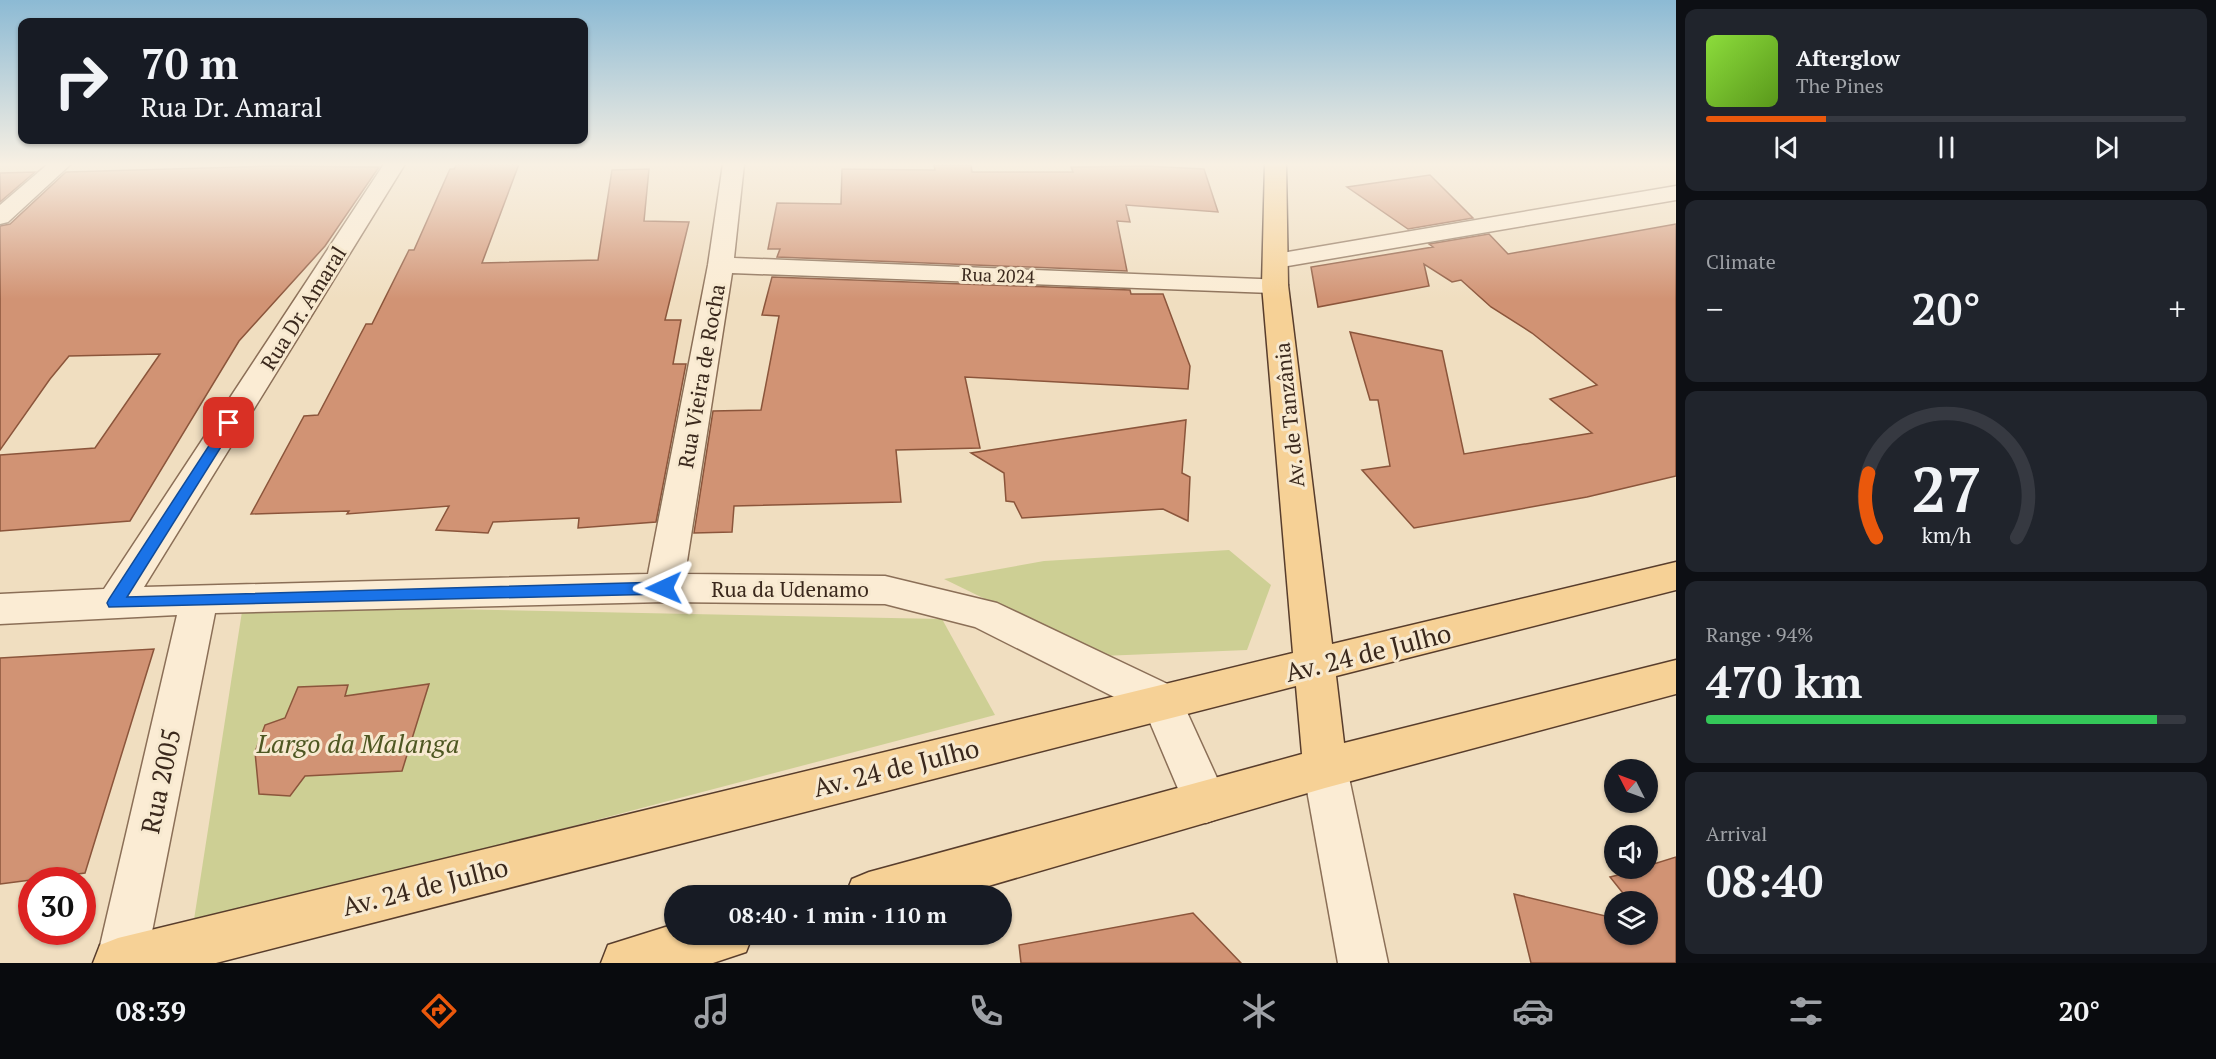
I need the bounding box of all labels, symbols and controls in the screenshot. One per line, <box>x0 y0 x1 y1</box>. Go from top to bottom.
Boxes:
text: 70 m <box>141 35 239 91</box>
icon: right <box>42 42 120 120</box>
text: Afterglow <box>1796 43 1900 72</box>
text: The Pines <box>1796 72 1884 99</box>
text: Rua Dr. Amaral <box>141 89 322 125</box>
icon: previous <box>1770 131 1803 164</box>
icon: pause <box>1930 131 1963 164</box>
icon: next <box>2090 131 2123 164</box>
street label: Rua Dr. Amaral <box>254 241 352 375</box>
text: Climate <box>1706 248 1776 275</box>
street label: Rua 2024 <box>961 262 1036 288</box>
text: 20° <box>1911 278 1981 338</box>
street label: Rua Vieira de Rocha <box>671 281 731 470</box>
text: − <box>1706 287 1724 330</box>
text: + <box>2168 287 2186 330</box>
street label: Av. de Tanzânia <box>1267 341 1311 489</box>
pin <box>203 397 254 448</box>
icon: arrive <box>212 406 245 439</box>
text: 27 <box>1911 448 1981 531</box>
text: km/h <box>1921 522 1971 550</box>
position arrow <box>632 556 696 620</box>
street label: Rua da Udenamo <box>711 575 869 603</box>
street label: Av. 24 de Julho <box>1282 615 1454 689</box>
text: Range · 94% <box>1706 621 1813 648</box>
text: 470 km <box>1706 651 1862 711</box>
street label: Rua 2005 <box>132 725 188 837</box>
park label: Largo da Malanga <box>256 726 459 760</box>
street label: Av. 24 de Julho <box>810 730 982 804</box>
north arrow <box>1604 759 1658 813</box>
map controls <box>1604 759 1658 945</box>
text: Arrival <box>1706 820 1767 847</box>
button: sound <box>1604 825 1658 879</box>
street label: Av. 24 de Julho <box>339 849 511 923</box>
text: 08:40 <box>1706 850 1823 910</box>
speed limit sign: 30 <box>18 867 96 945</box>
button: layers <box>1604 891 1658 945</box>
text: 08:40 · 1 min · 110 m <box>729 900 947 929</box>
icon: directions <box>418 990 460 1032</box>
icon: music <box>691 990 733 1032</box>
icon: phone <box>965 990 1007 1032</box>
icon: climate <box>1238 990 1280 1032</box>
icon: car <box>1512 990 1554 1032</box>
icon: filters <box>1785 990 1827 1032</box>
text: 08:39 <box>116 993 186 1029</box>
text: 20° <box>2059 993 2100 1029</box>

